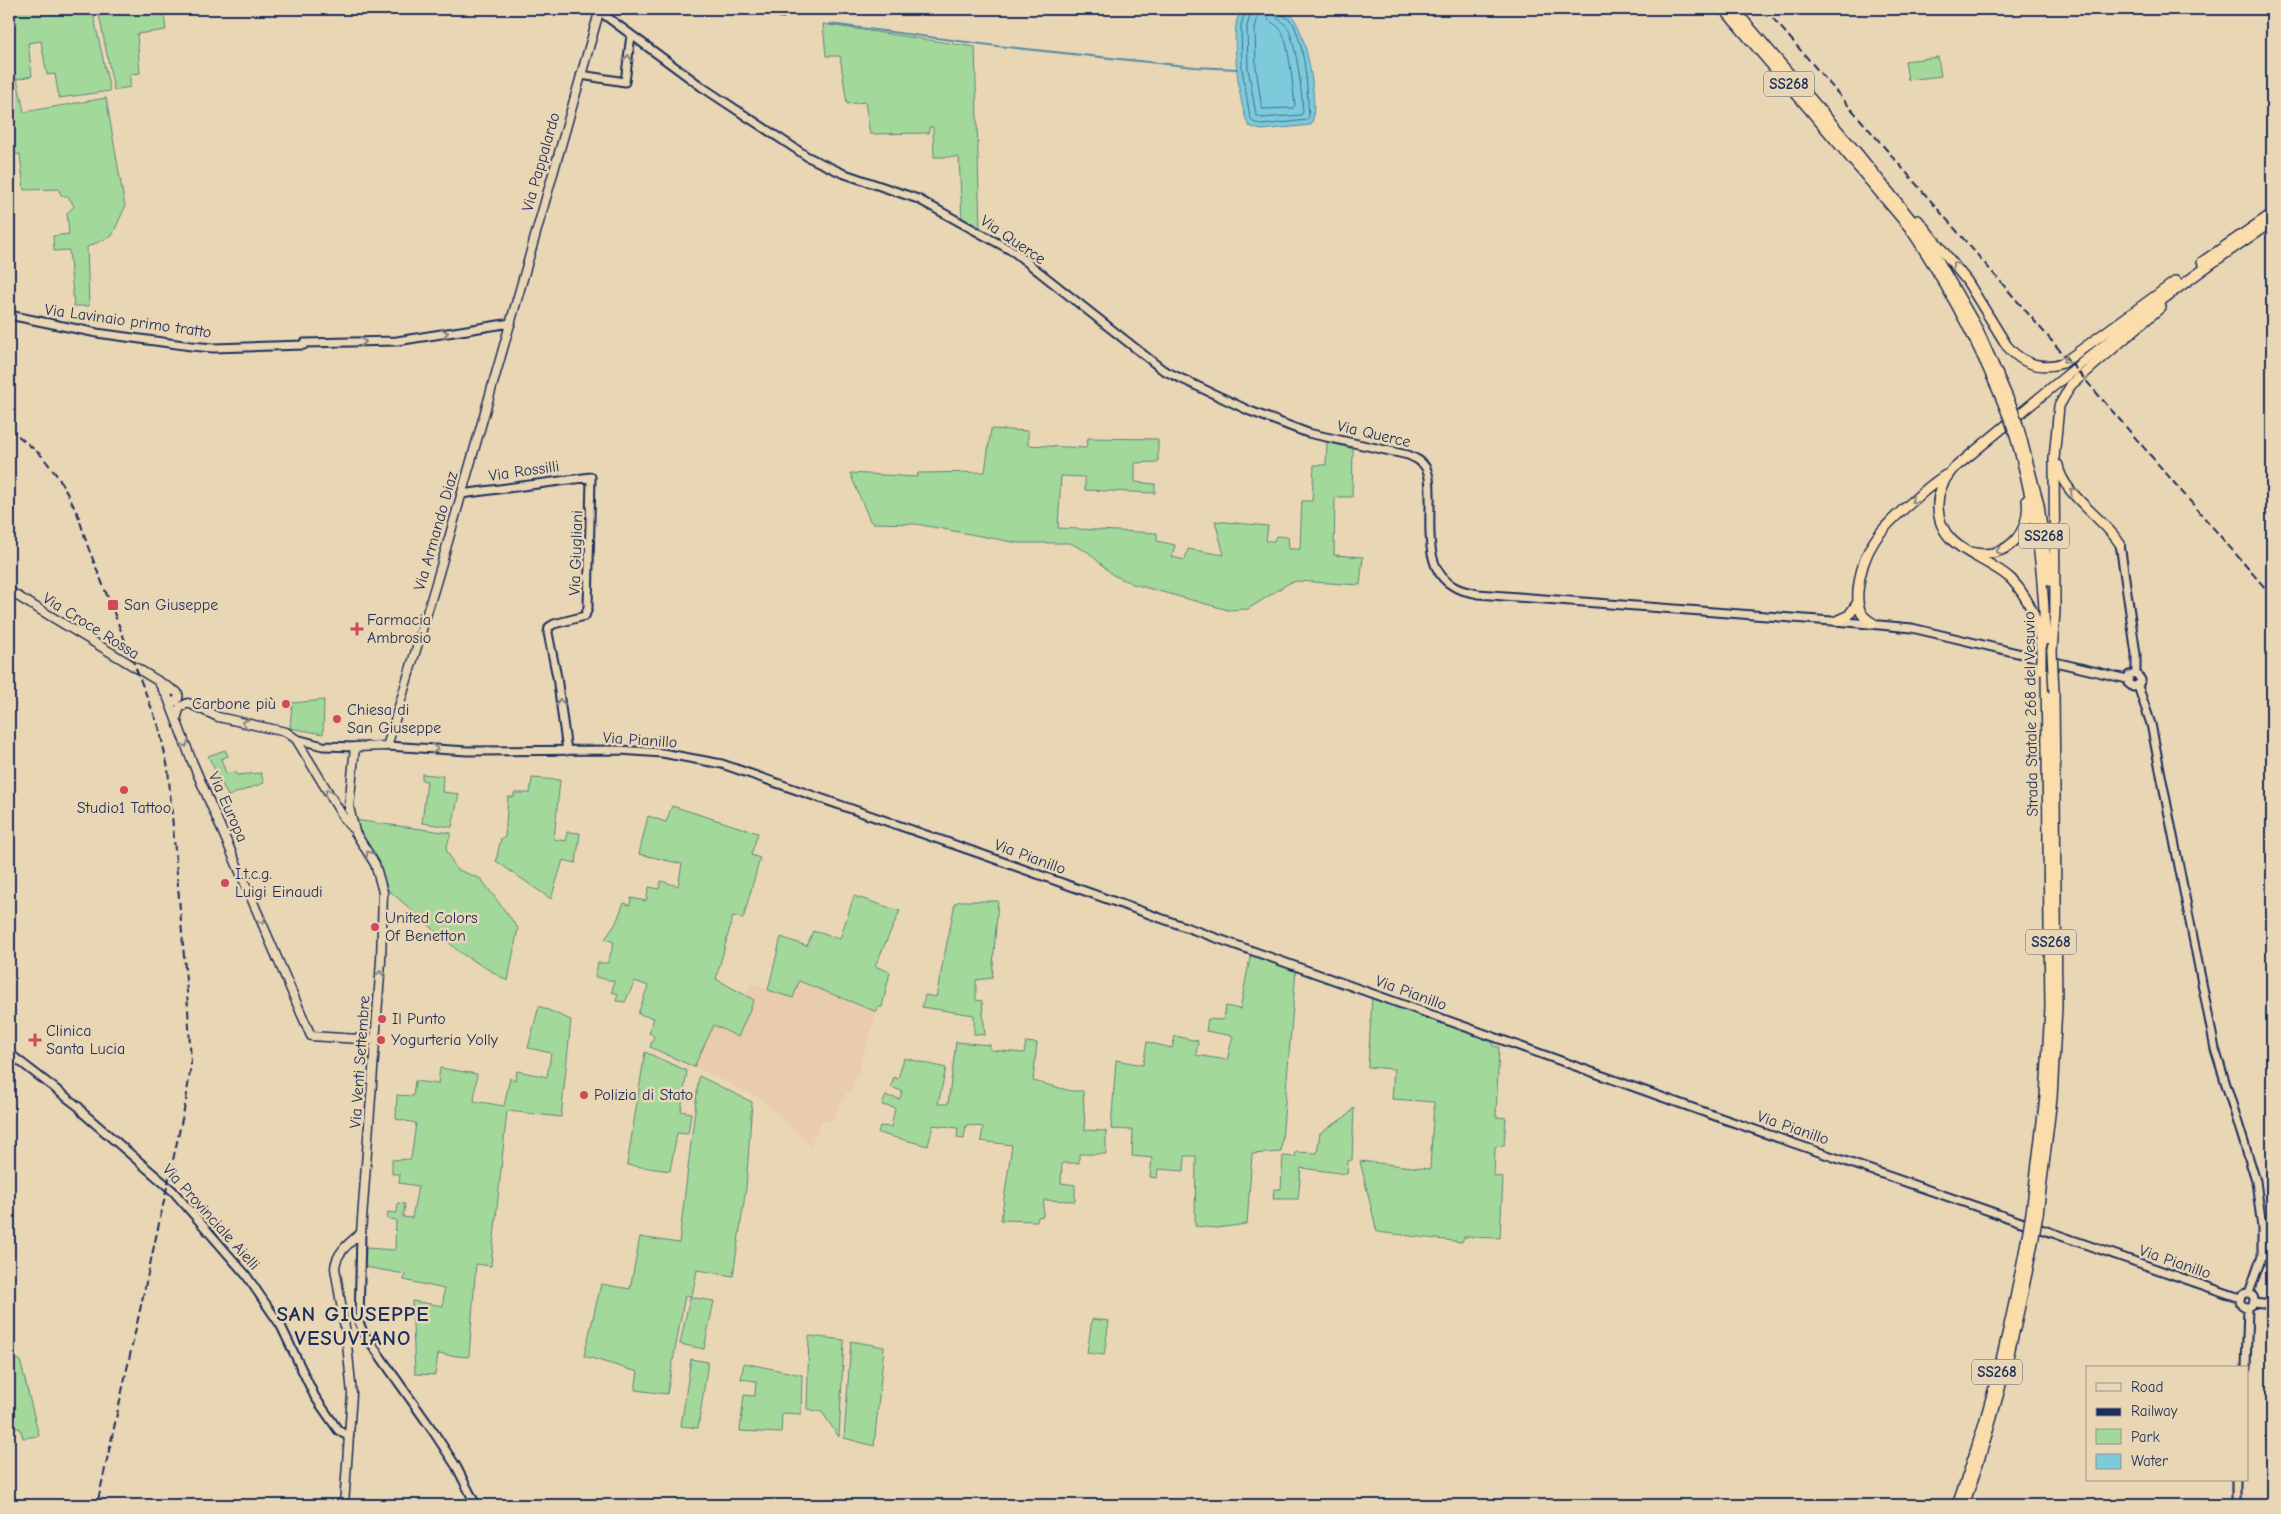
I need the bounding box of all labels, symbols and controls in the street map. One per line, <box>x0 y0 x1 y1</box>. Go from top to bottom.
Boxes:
one-way arrow <box>622 54 633 62</box>
road number: SS268 <box>1764 72 1814 96</box>
street label: Via Pappalardo <box>518 110 564 214</box>
street label: Via Querce <box>977 212 1049 268</box>
one-way arrow <box>1953 262 1961 271</box>
street label: Via Lavinaio primo tratto <box>43 300 213 342</box>
one-way arrow <box>441 328 450 338</box>
one-way arrow <box>360 336 368 347</box>
one-way arrow <box>2062 354 2071 364</box>
street label: Via Querce <box>1335 417 1413 451</box>
street label: Via Rossilli <box>488 457 560 485</box>
street label: Via Armando Diaz <box>410 469 462 593</box>
one-way arrow <box>2070 488 2079 497</box>
one-way arrow <box>1911 495 1920 503</box>
street label: Via Giugliani <box>566 510 586 596</box>
road number: SS268 <box>2019 524 2069 548</box>
one-way arrow <box>1995 545 2004 555</box>
street label: Via Croce Rossa <box>39 589 143 663</box>
place label: San Giuseppe <box>124 596 218 614</box>
marker: San Giuseppe <box>106 598 120 612</box>
place label: Farmacia Ambrosio <box>367 611 431 647</box>
street label: Strada Statale 268 del Vesuvio <box>2020 611 2042 817</box>
marker: Farmacia Ambrosio <box>351 623 363 635</box>
place label: Carbone più <box>192 695 276 713</box>
marker: Carbone più <box>280 698 292 710</box>
one-way arrow <box>555 698 566 706</box>
place label: Chiesa di San Giuseppe <box>347 701 441 737</box>
marker: Chiesa di San Giuseppe <box>331 713 343 725</box>
one-way arrow <box>240 718 249 729</box>
street label: Via Pianillo <box>602 728 678 752</box>
one-way arrow <box>179 739 190 748</box>
one-way arrow <box>432 743 440 754</box>
street label: Via Europa <box>205 769 251 845</box>
marker: Studio1 Tattoo <box>118 784 130 796</box>
one-way arrow <box>325 788 335 797</box>
place label: Studio1 Tattoo <box>77 799 171 817</box>
street label: Via Pianillo <box>992 836 1068 878</box>
one-way arrow <box>366 850 375 860</box>
place label: I.t.c.g. Luigi Einaudi <box>235 865 323 901</box>
marker: I.t.c.g. Luigi Einaudi <box>219 877 231 889</box>
place label: United Colors Of Benetton <box>385 909 478 945</box>
one-way arrow <box>256 916 267 925</box>
marker: United Colors Of Benetton <box>369 921 381 933</box>
road number: SS268 <box>2026 930 2076 954</box>
one-way arrow <box>374 970 385 978</box>
street label: Via Pianillo <box>1373 972 1449 1014</box>
street label: Via Venti Settembre <box>346 995 374 1129</box>
place label: Il Punto <box>392 1010 446 1028</box>
marker: Il Punto <box>376 1013 388 1025</box>
place label: Clinica Santa Lucia <box>46 1022 125 1058</box>
place label: Yogurteria Yolly <box>391 1031 499 1049</box>
marker: Clinica Santa Lucia <box>28 1033 42 1047</box>
marker: Yogurteria Yolly <box>375 1034 387 1046</box>
place label: Polizia di Stato <box>594 1086 693 1104</box>
marker: Polizia di Stato <box>578 1089 590 1101</box>
street label: Via Pianillo <box>1755 1107 1831 1149</box>
street label: Via Provinciale Aielli <box>159 1160 263 1274</box>
street label: Via Pianillo <box>2137 1241 2213 1283</box>
district label: SAN GIUSEPPE VESUVIANO <box>276 1302 430 1350</box>
road number: SS268 <box>1972 1360 2022 1384</box>
legend <box>2086 1366 2248 1482</box>
text: Road <box>2131 1378 2163 1396</box>
text: Railway <box>2131 1402 2178 1420</box>
text: Park <box>2131 1428 2160 1446</box>
text: Water <box>2131 1452 2168 1470</box>

